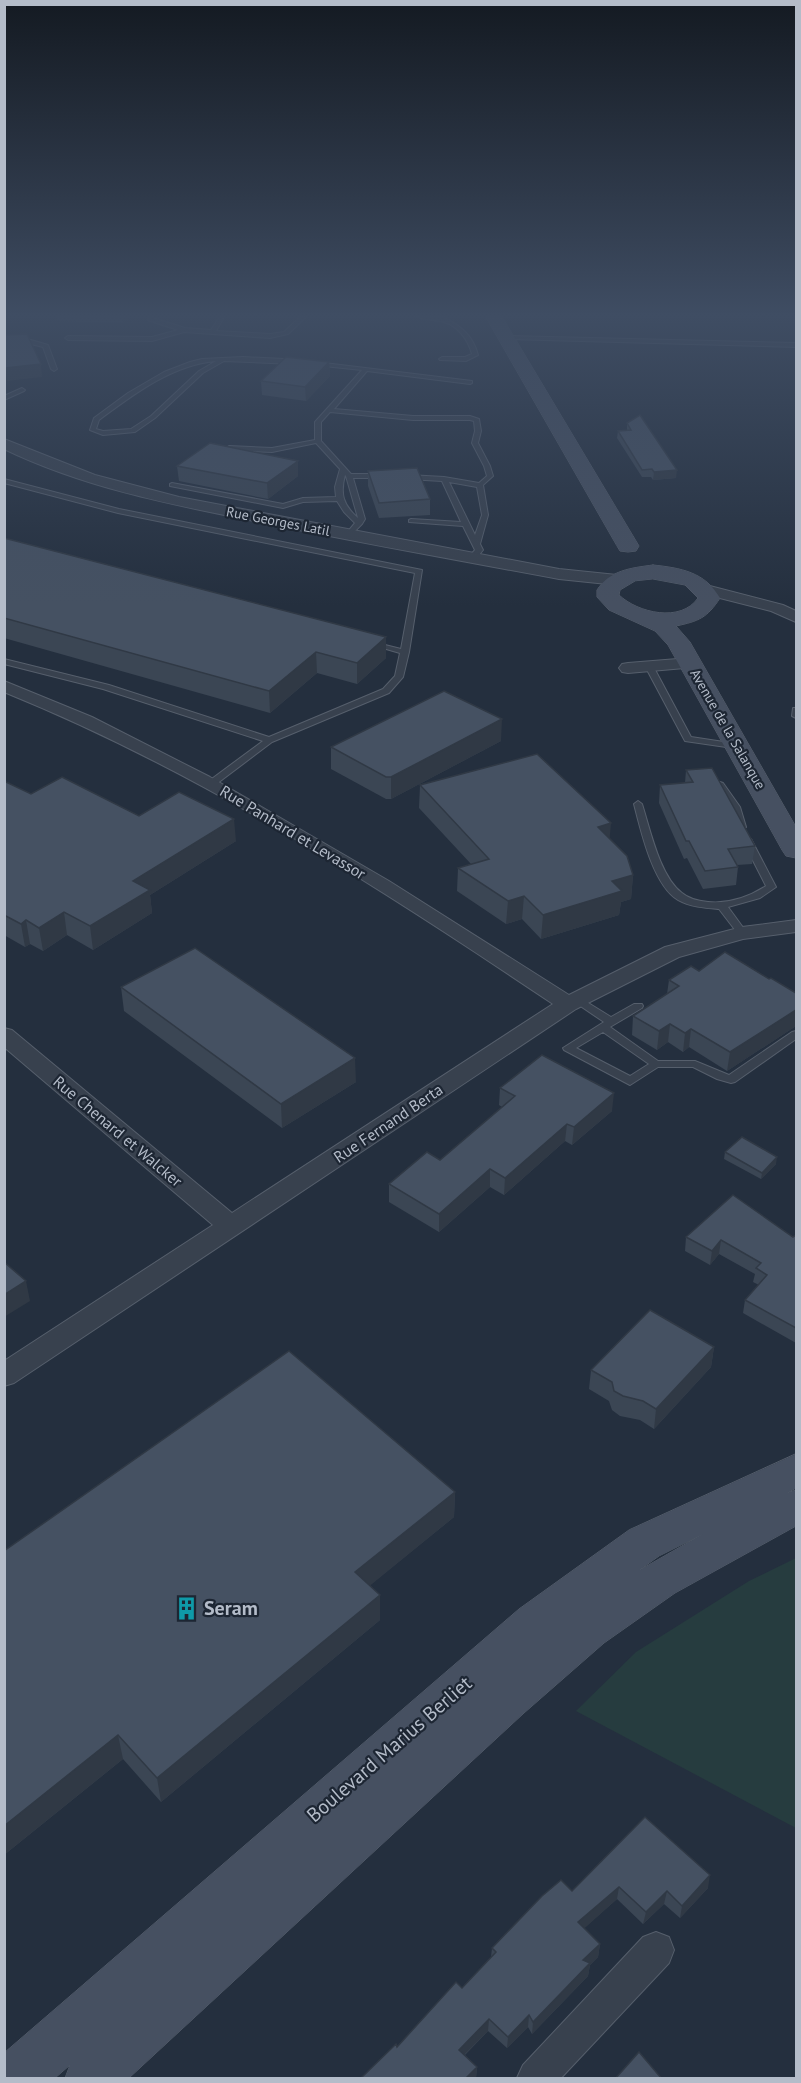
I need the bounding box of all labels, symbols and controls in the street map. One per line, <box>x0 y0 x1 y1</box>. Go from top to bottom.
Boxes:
street label: Rue Georges Latil <box>225 502 331 540</box>
street label: Avenue de la Salanque <box>686 666 770 792</box>
street label: Rue Panhard et Levassor <box>216 781 370 884</box>
street label: Rue Chenard et Walcker <box>49 1071 187 1191</box>
street label: Rue Fernand Berta <box>330 1079 446 1167</box>
building icon: Seram <box>173 1595 199 1621</box>
place label: Seram <box>204 1595 258 1621</box>
street label: Boulevard Marius Berliet <box>301 1670 477 1828</box>

